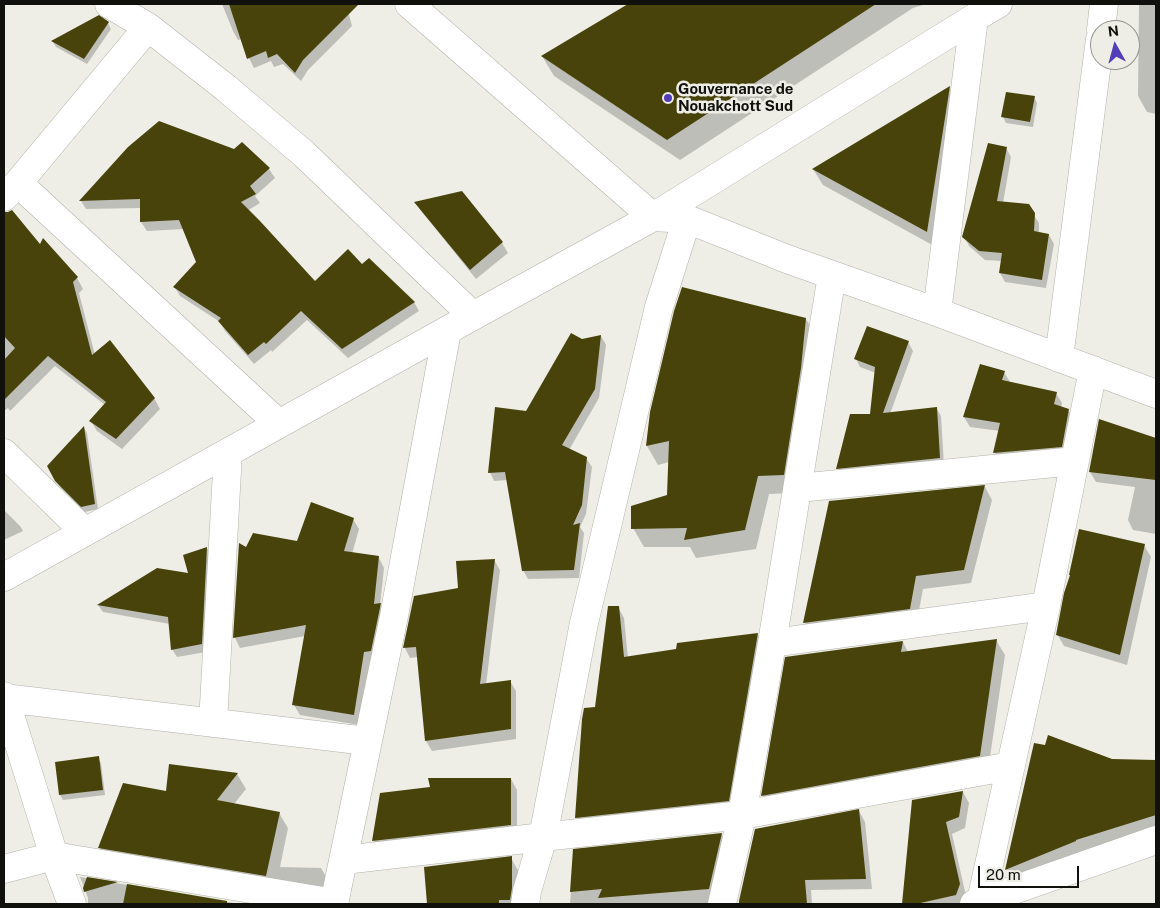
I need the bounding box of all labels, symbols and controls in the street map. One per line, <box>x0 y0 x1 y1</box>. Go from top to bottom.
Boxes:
north arrow <box>1090 20 1140 70</box>
text: N <box>1107 22 1120 40</box>
place label: Gouvernance de Nouakchott Sud <box>678 80 794 115</box>
marker: Gouvernance de Nouakchott Sud <box>662 92 674 104</box>
scale bar <box>980 856 1081 888</box>
text: 20 m <box>986 866 1021 883</box>

